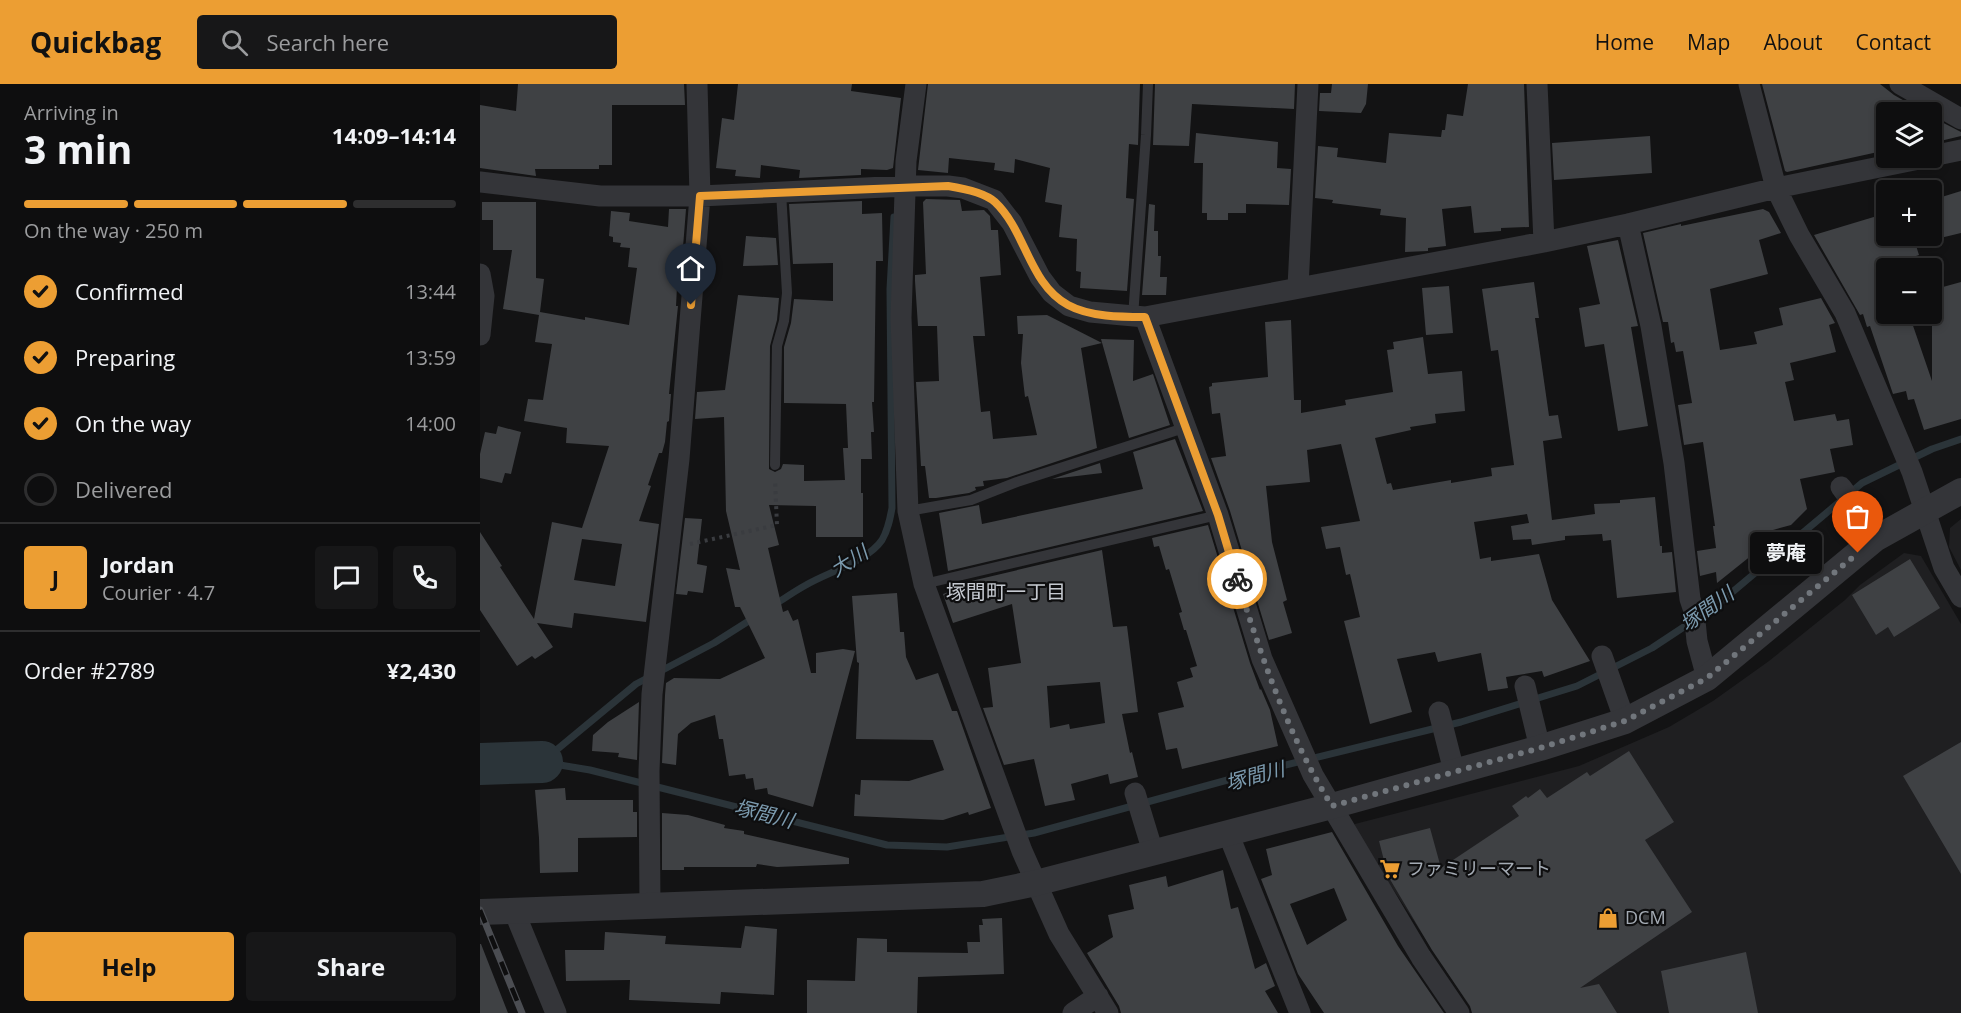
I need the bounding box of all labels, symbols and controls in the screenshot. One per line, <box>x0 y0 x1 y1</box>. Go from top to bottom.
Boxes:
search box <box>197 15 617 69</box>
text: Quickbag <box>30 23 161 61</box>
icon: search <box>218 26 251 59</box>
text: Search here <box>266 27 389 57</box>
text: Home <box>1595 28 1654 56</box>
text: Map <box>1687 28 1730 56</box>
text: About <box>1763 28 1823 56</box>
text: Contact <box>1856 28 1931 56</box>
text: Arriving in <box>24 99 119 126</box>
map controls <box>1876 102 1942 324</box>
button: layers <box>1876 102 1942 168</box>
text: 14:09–14:14 <box>332 120 456 150</box>
text: 3 min <box>24 122 132 175</box>
button: + <box>1876 180 1942 246</box>
text: On the way · 250 m <box>24 217 203 244</box>
pin <box>665 243 716 305</box>
icon: home <box>674 252 707 285</box>
button: − <box>1876 258 1942 324</box>
icon: check <box>24 275 57 308</box>
text: Confirmed <box>75 276 184 306</box>
text: 13:44 <box>405 278 456 305</box>
icon: check <box>24 341 57 374</box>
text: Preparing <box>75 342 175 372</box>
text: 13:59 <box>405 344 456 371</box>
icon: check <box>24 407 57 440</box>
text: On the way <box>75 408 191 438</box>
text: 14:00 <box>405 410 456 437</box>
text: Delivered <box>75 474 173 504</box>
pin <box>1832 491 1883 553</box>
icon: bag <box>1841 500 1874 533</box>
callout: 夢庵 <box>1750 532 1822 574</box>
water label: 大川 <box>825 537 875 583</box>
text: 夢庵 <box>1766 539 1806 566</box>
button: chat <box>315 546 378 609</box>
button: phone <box>393 546 456 609</box>
text: Jordan <box>102 549 175 579</box>
courier <box>1207 549 1267 609</box>
text: J <box>52 562 59 592</box>
icon: bike <box>1221 563 1254 596</box>
district label: 塚間町一丁目 <box>946 578 1066 605</box>
text: Courier · 4.7 <box>102 579 215 606</box>
water label: 塚間川 <box>1675 579 1741 637</box>
text: Order #2789 <box>24 655 155 685</box>
text: ¥2,430 <box>387 655 456 685</box>
water label: 塚間川 <box>1222 754 1289 796</box>
water label: 塚間川 <box>732 793 798 834</box>
place label: ファミリーマート <box>1407 856 1551 880</box>
supermarket icon: ファミリーマート <box>1378 857 1402 881</box>
place label: DCM <box>1625 905 1666 929</box>
shop icon: DCM <box>1596 906 1620 930</box>
button: Help <box>24 932 234 1001</box>
button: Share <box>246 932 456 1001</box>

